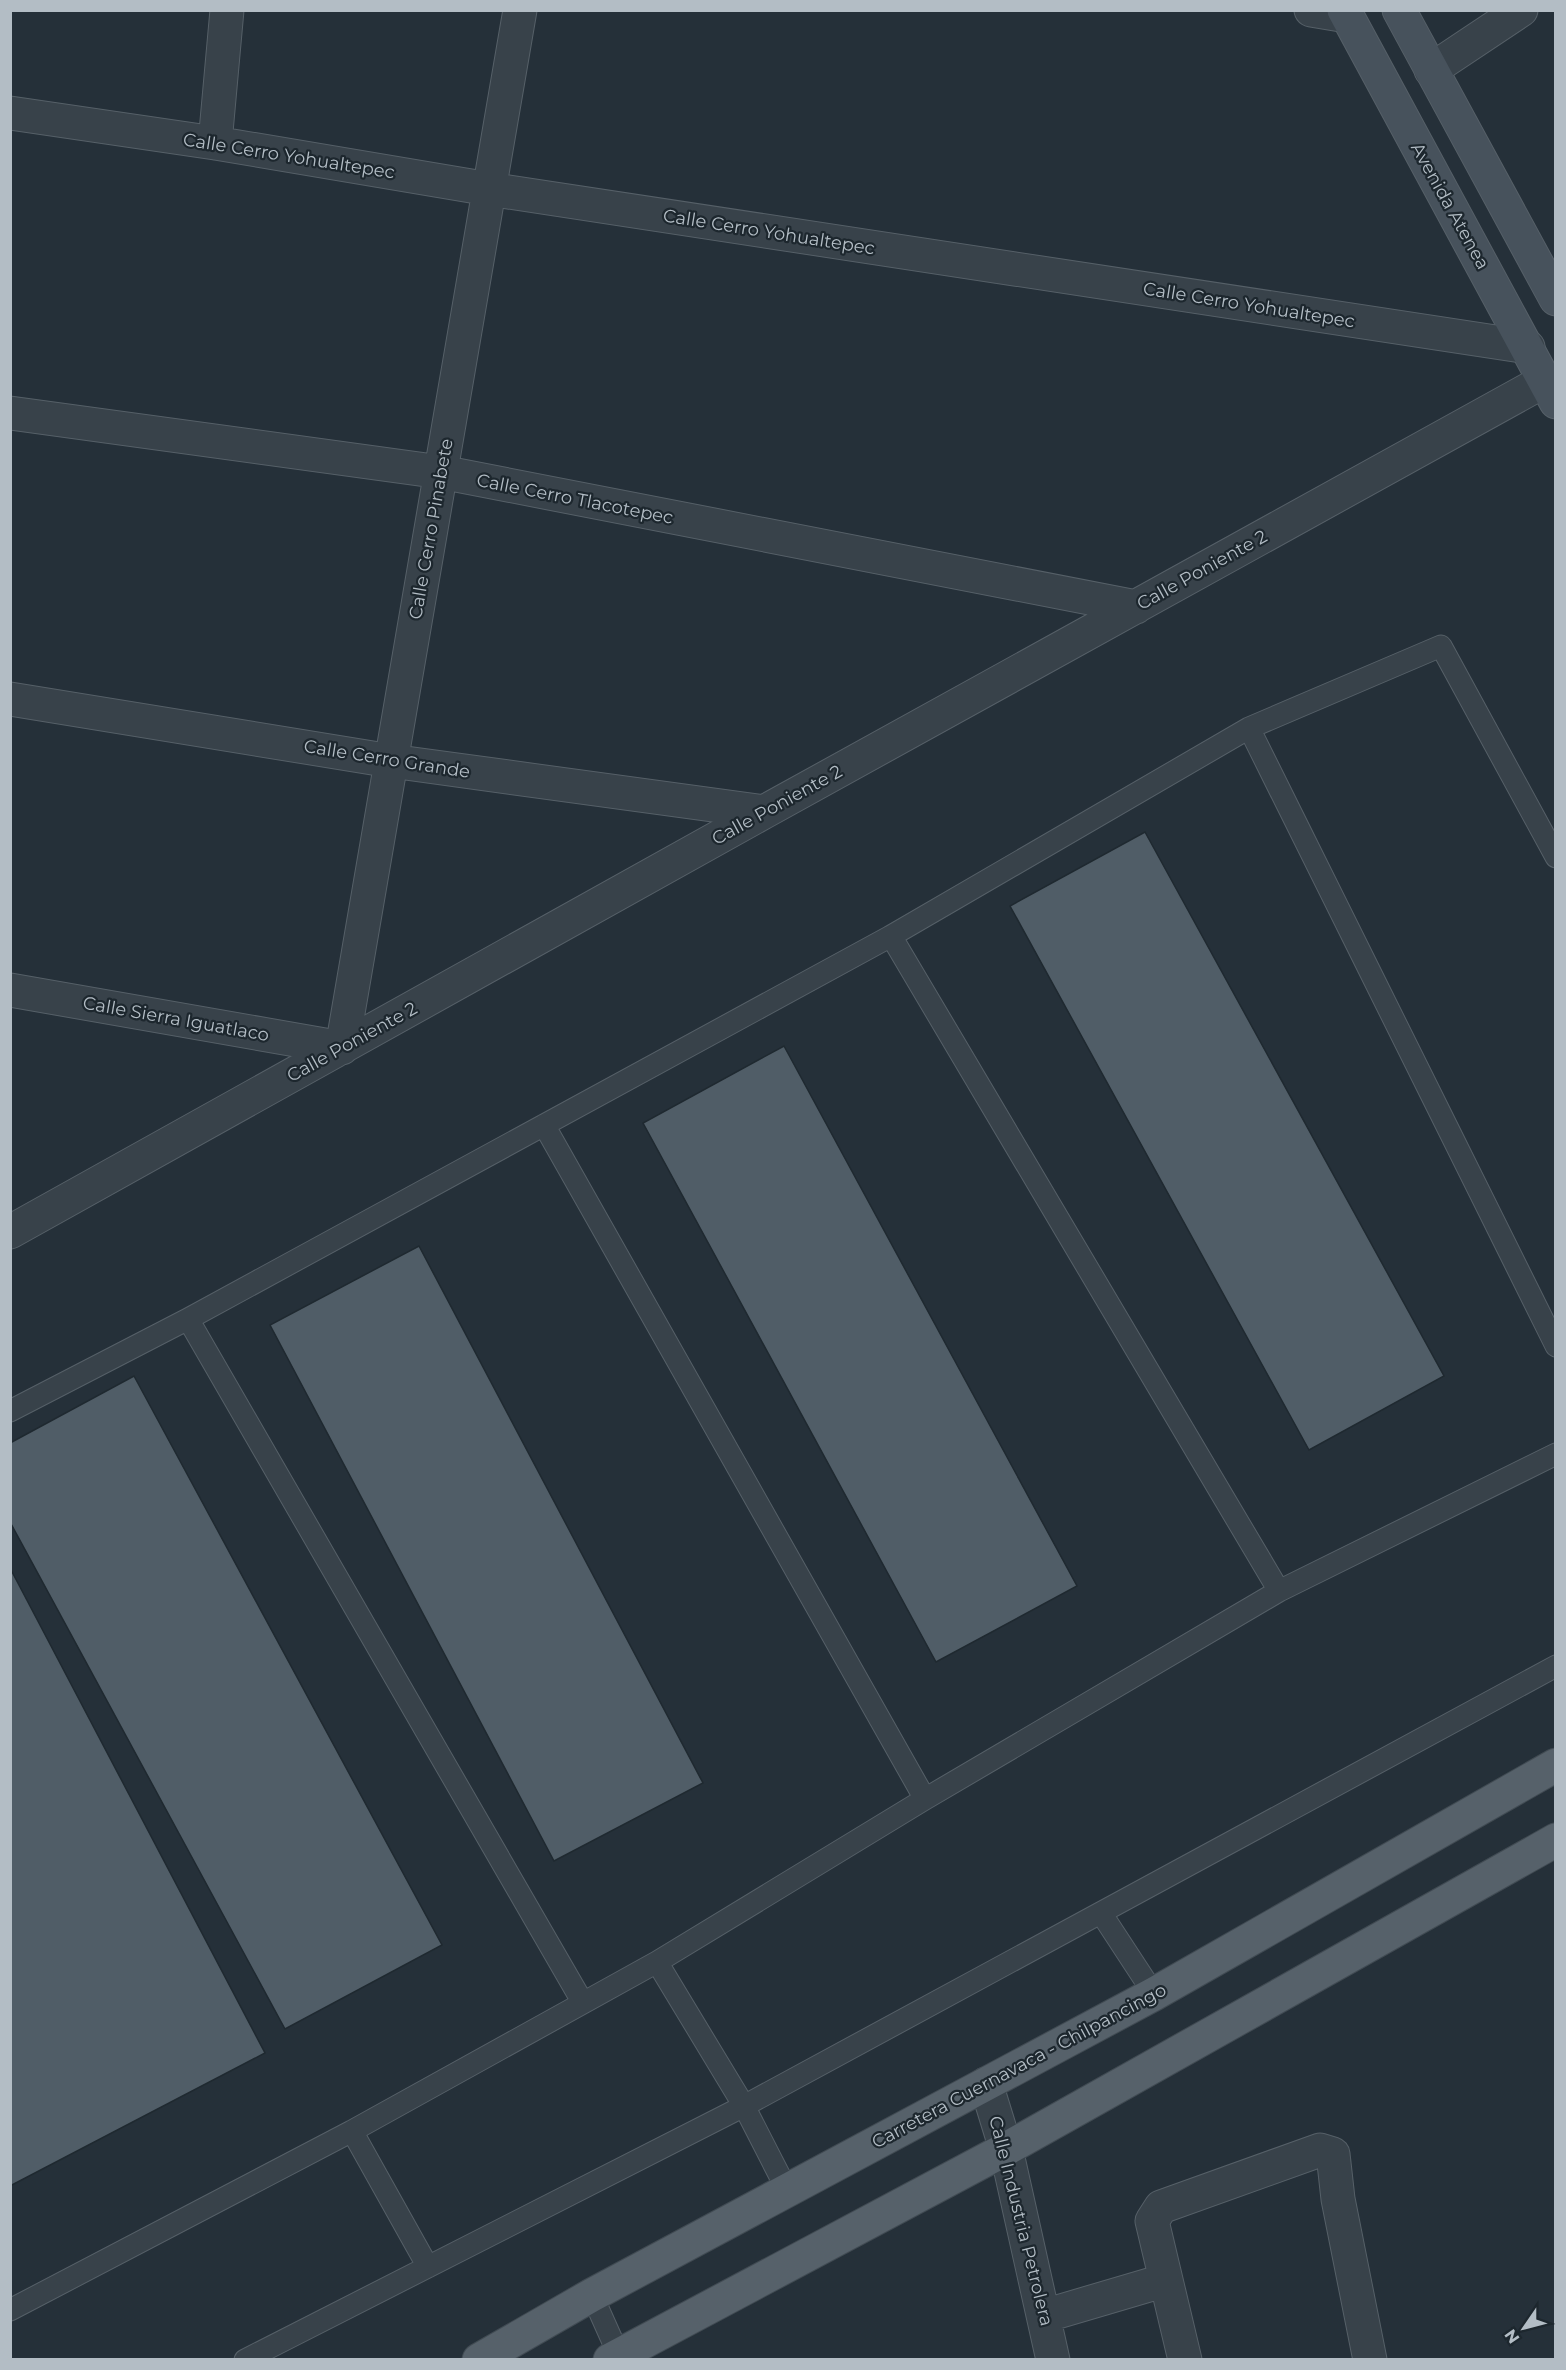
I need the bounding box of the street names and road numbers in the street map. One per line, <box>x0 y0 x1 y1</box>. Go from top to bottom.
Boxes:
street label: Calle Cerro Yohualtepec <box>182 128 396 184</box>
street label: Avenida Atenea <box>1406 139 1494 273</box>
street label: Calle Cerro Yohualtepec <box>662 204 876 260</box>
street label: Calle Cerro Yohualtepec <box>1142 277 1356 333</box>
street label: Calle Cerro Pinabete <box>404 437 458 621</box>
street label: Calle Cerro Tlacotepec <box>475 469 675 529</box>
street label: Calle Poniente 2 <box>1133 525 1271 615</box>
street label: Calle Cerro Grande <box>302 735 472 783</box>
street label: Calle Poniente 2 <box>708 760 846 850</box>
street label: Calle Sierra Iguatlaco <box>81 992 271 1046</box>
street label: Calle Poniente 2 <box>283 997 421 1087</box>
street label: Carretera Cuernavaca - Chilpancingo <box>868 1979 1170 2153</box>
street label: Calle Industria Petrolera <box>984 2114 1058 2328</box>

